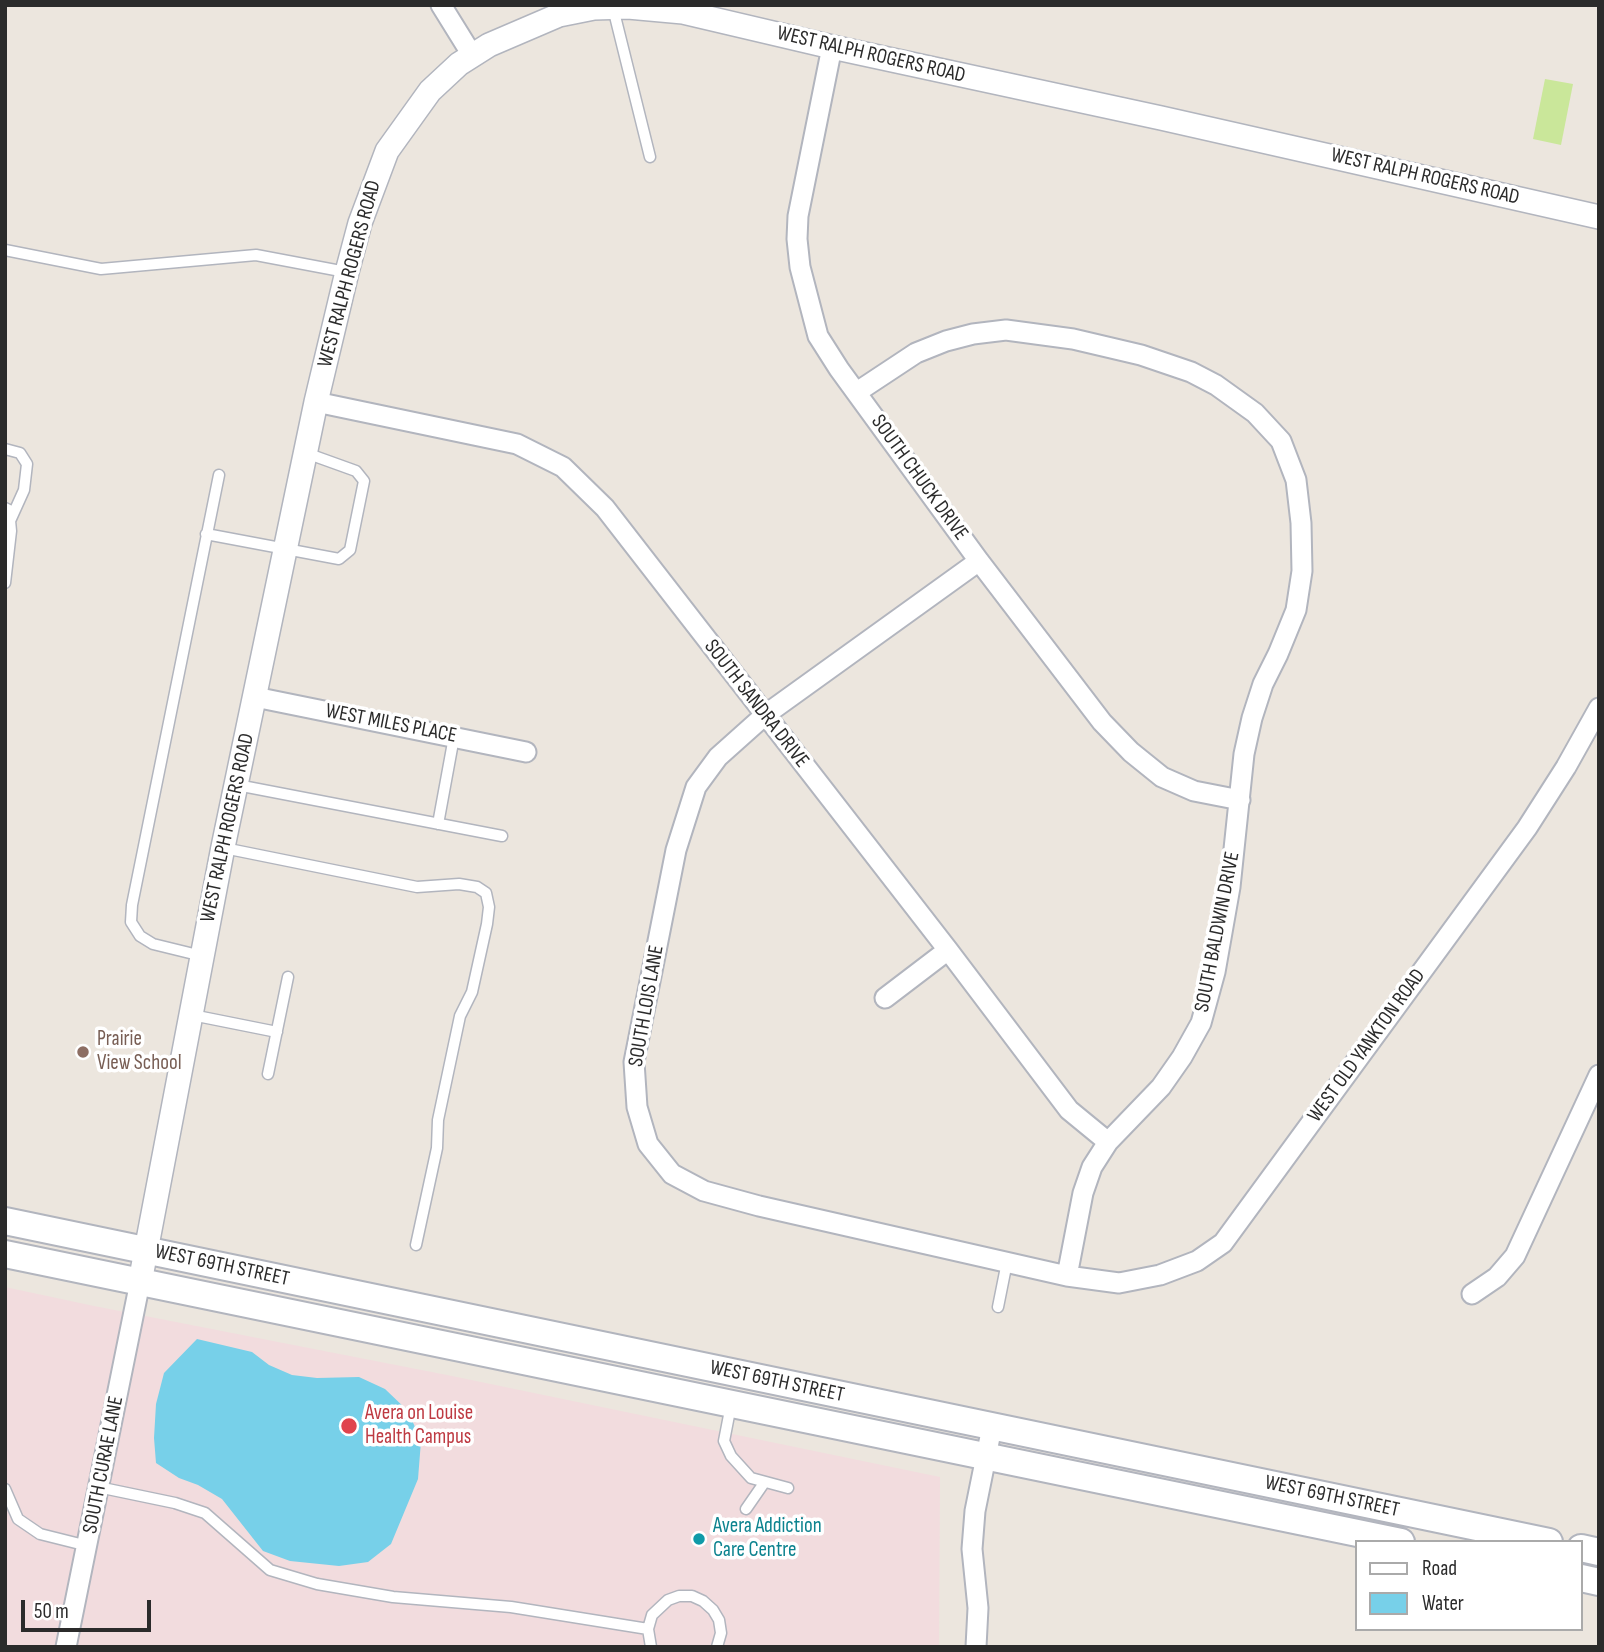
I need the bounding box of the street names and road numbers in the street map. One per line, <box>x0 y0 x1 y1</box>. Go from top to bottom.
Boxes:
street label: WEST RALPH ROGERS ROAD <box>774 21 968 89</box>
street label: WEST RALPH ROGERS ROAD <box>1328 143 1522 211</box>
street label: WEST RALPH ROGERS ROAD <box>313 178 387 370</box>
street label: SOUTH CHUCK DRIVE <box>865 410 973 546</box>
street label: SOUTH SANDRA DRIVE <box>698 635 814 773</box>
street label: WEST MILES PLACE <box>323 699 459 749</box>
street label: WEST RALPH ROGERS ROAD <box>196 731 260 925</box>
street label: SOUTH BALDWIN DRIVE <box>1190 850 1246 1014</box>
street label: SOUTH LOIS LANE <box>624 943 670 1069</box>
street label: WEST OLD YANKTON ROAD <box>1303 964 1431 1128</box>
street label: WEST 69TH STREET <box>152 1239 292 1293</box>
street label: WEST 69TH STREET <box>707 1355 847 1409</box>
street label: SOUTH CURAE LANE <box>78 1394 130 1536</box>
street label: WEST 69TH STREET <box>1262 1470 1402 1524</box>

